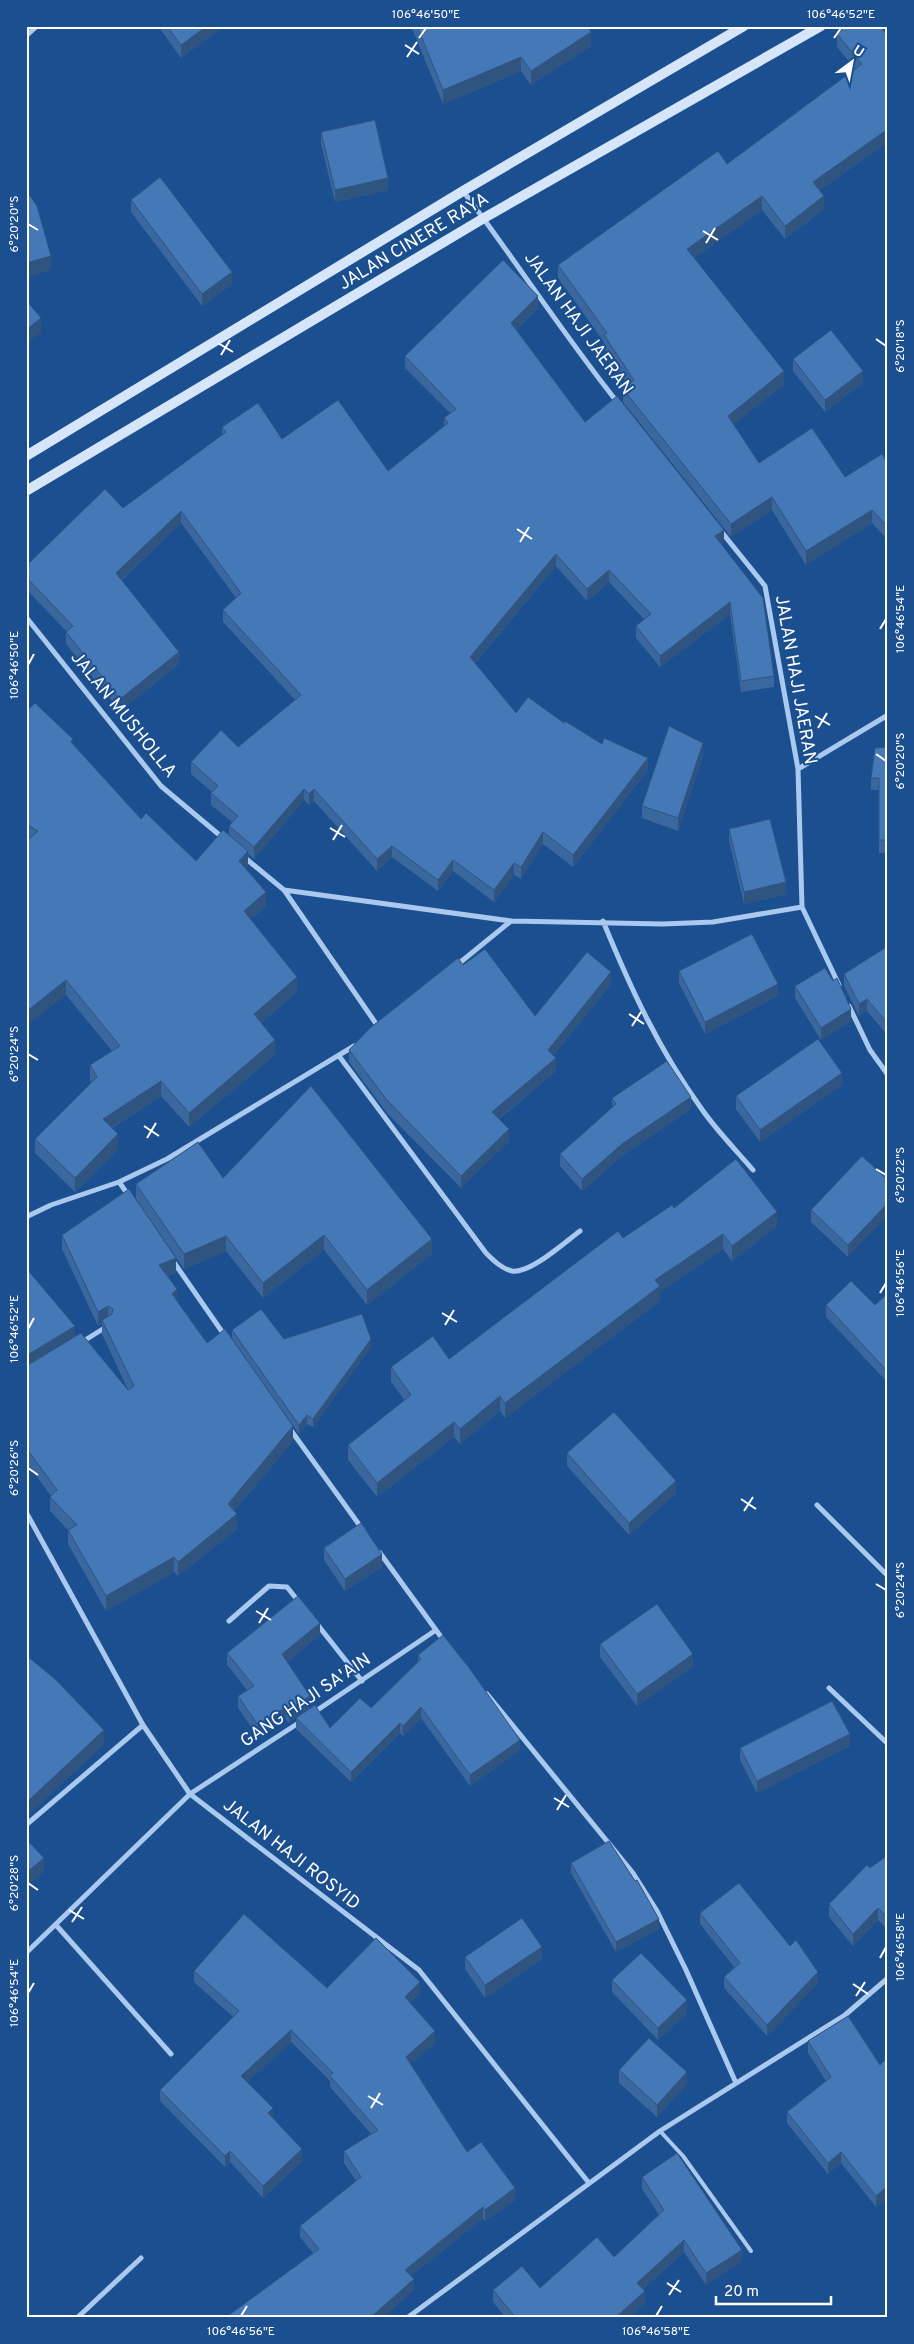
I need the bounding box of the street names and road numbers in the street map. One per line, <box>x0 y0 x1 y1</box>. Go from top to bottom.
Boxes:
street label: JALAN CINERE RAYA <box>335 188 493 296</box>
street label: JALAN HAJI JAERAN <box>518 248 638 400</box>
street label: JALAN HAJI JAERAN <box>769 593 821 767</box>
street label: JALAN MUSHOLLA <box>65 647 181 783</box>
street label: GANG HAJI SA'AIN <box>236 1649 376 1753</box>
street label: JALAN HAJI ROSYID <box>218 1794 364 1916</box>

